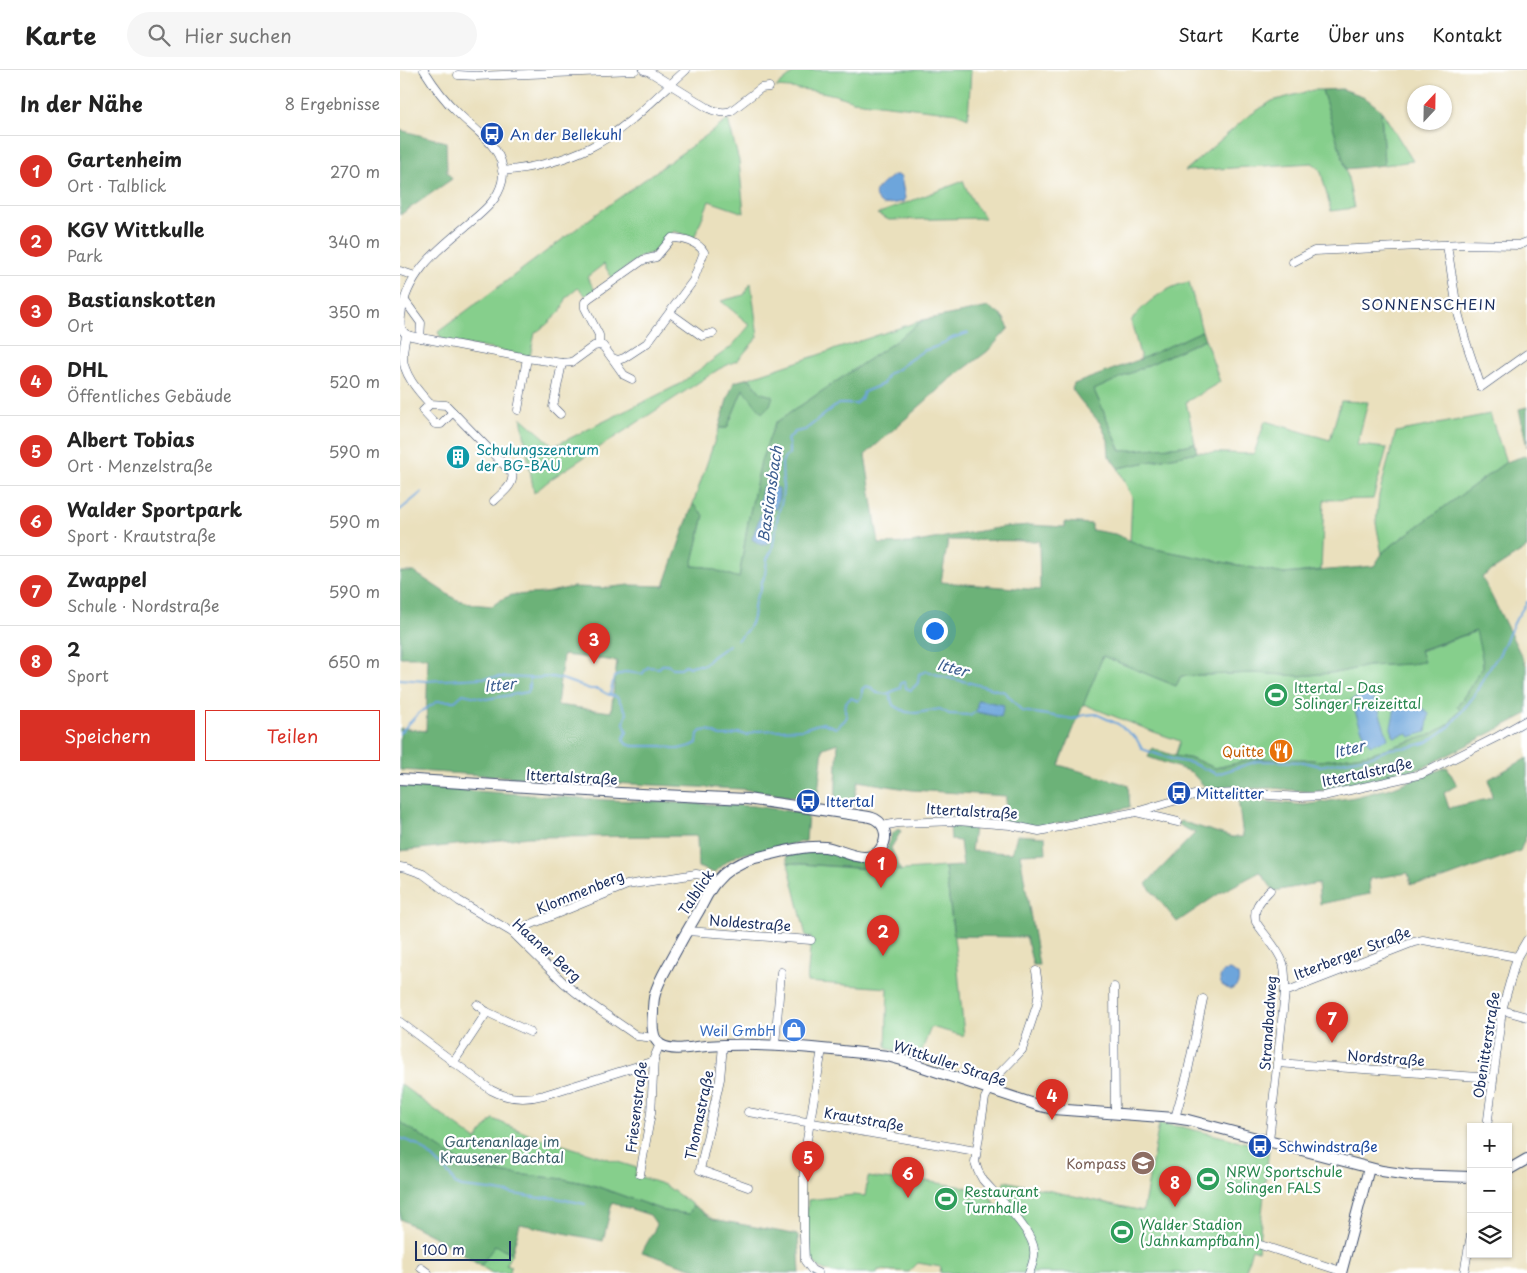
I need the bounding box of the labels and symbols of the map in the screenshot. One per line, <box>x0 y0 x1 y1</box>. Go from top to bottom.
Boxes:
north arrow <box>1407 85 1452 130</box>
bus stop icon: An der Bellekuhl <box>479 121 505 147</box>
place label: An der Bellekuhl <box>510 124 622 145</box>
district label: SONNENSCHEIN <box>1361 292 1497 315</box>
place label: Schulungszentrum der BG-BAU <box>476 439 599 476</box>
building icon: Schulungszentrum der BG-BAU <box>445 444 471 470</box>
water label: Bastiansbach <box>751 444 787 544</box>
your location <box>922 618 948 644</box>
pin: 3 <box>578 623 610 664</box>
water label: Itter <box>935 652 973 683</box>
water label: Itter <box>483 671 519 697</box>
place label: Ittertal - Das Solinger Freizeittal <box>1294 677 1421 714</box>
sports icon: Ittertal - Das Solinger Freizeittal <box>1263 682 1289 708</box>
water label: Itter <box>1331 733 1369 763</box>
restaurant icon: Quitte <box>1268 738 1294 764</box>
place label: Quitte <box>1222 741 1264 762</box>
street label: Ittertalstraße <box>1320 752 1414 792</box>
street label: Ittertalstraße <box>526 764 618 790</box>
bus stop icon: Mittelitter <box>1166 780 1192 806</box>
place label: Mittelitter <box>1196 783 1265 804</box>
bus stop icon: Ittertal <box>795 788 821 814</box>
place label: Ittertal <box>826 791 874 812</box>
street label: Ittertalstraße <box>926 798 1018 824</box>
pin: 1 <box>865 847 897 888</box>
street label: Talblick <box>673 864 719 919</box>
street label: Klommenberg <box>533 865 627 919</box>
street label: Noldestraße <box>708 910 792 936</box>
street label: Haaner Berg <box>508 913 586 987</box>
pin: 2 <box>867 915 899 956</box>
street label: Itterberger Straße <box>1291 921 1413 985</box>
street label: Strandbadweg <box>1254 975 1282 1071</box>
street label: Obenitterstraße <box>1467 990 1505 1100</box>
pin: 7 <box>1316 1002 1348 1043</box>
shop icon: Weil GmbH <box>781 1017 807 1043</box>
place label: Weil GmbH <box>700 1020 776 1041</box>
street label: Wittkuller Straße <box>891 1035 1009 1091</box>
street label: Nordstraße <box>1346 1045 1426 1071</box>
street label: Friesenstraße <box>620 1060 652 1154</box>
street label: Thomastraße <box>679 1068 719 1162</box>
pin: 4 <box>1036 1079 1068 1120</box>
street label: Krautstraße <box>822 1102 906 1136</box>
park label: Gartenanlage im Krausener Bachtal <box>440 1131 564 1168</box>
bus stop icon: Schwindstraße <box>1247 1133 1273 1159</box>
place label: Schwindstraße <box>1278 1136 1378 1157</box>
pin: 5 <box>792 1141 824 1182</box>
school or university icon: Kompass <box>1130 1150 1156 1176</box>
place label: Kompass <box>1066 1153 1126 1174</box>
pin: 6 <box>892 1157 924 1198</box>
place label: NRW Sportschule Solingen FALS <box>1226 1161 1343 1198</box>
pin: 8 <box>1159 1166 1191 1207</box>
sports icon: NRW Sportschule Solingen FALS <box>1195 1166 1221 1192</box>
place label: Restaurant Turnhalle <box>964 1181 1039 1218</box>
sports icon: Restaurant Turnhalle <box>933 1186 959 1212</box>
place label: Walder Stadion (Jahnkampfbahn) <box>1140 1214 1260 1251</box>
sports icon: Walder Stadion (Jahnkampfbahn) <box>1109 1219 1135 1245</box>
scale bar <box>415 1238 511 1261</box>

